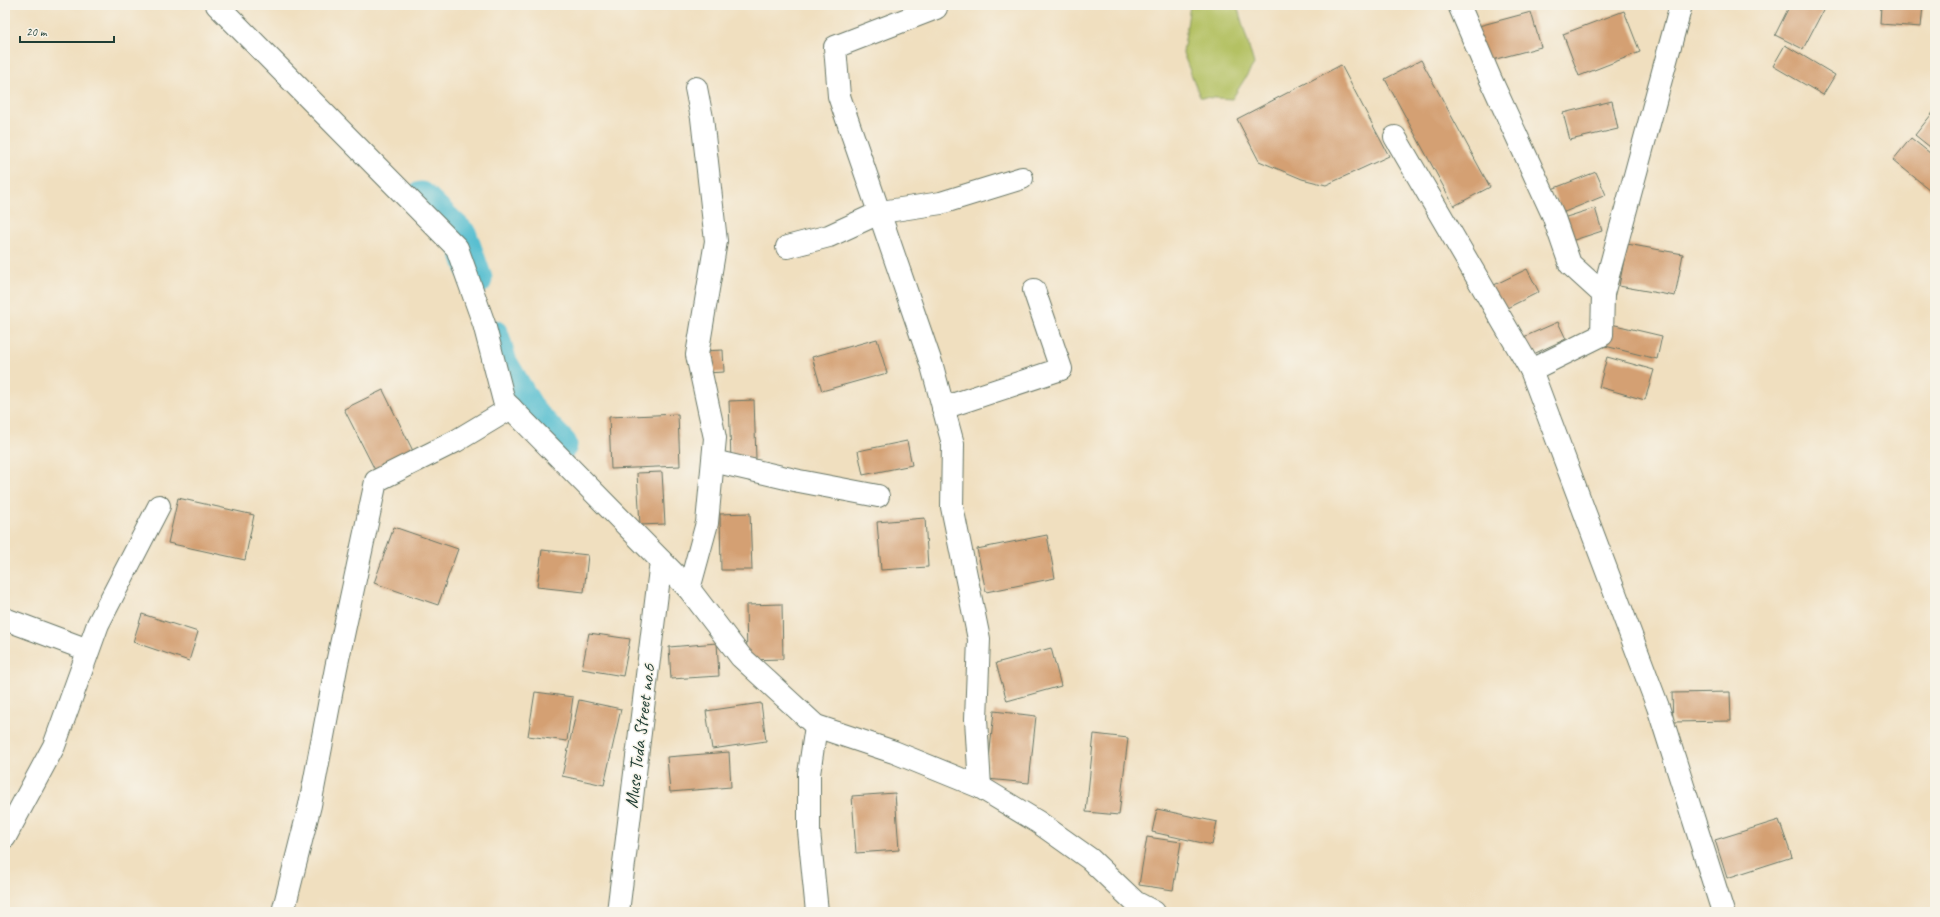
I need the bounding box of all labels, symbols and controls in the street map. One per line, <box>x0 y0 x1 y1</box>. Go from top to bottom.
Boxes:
scale bar <box>20 18 114 44</box>
text: 20 m <box>26 24 48 40</box>
street label: Muse Tuda Street no.6 <box>619 661 661 809</box>

